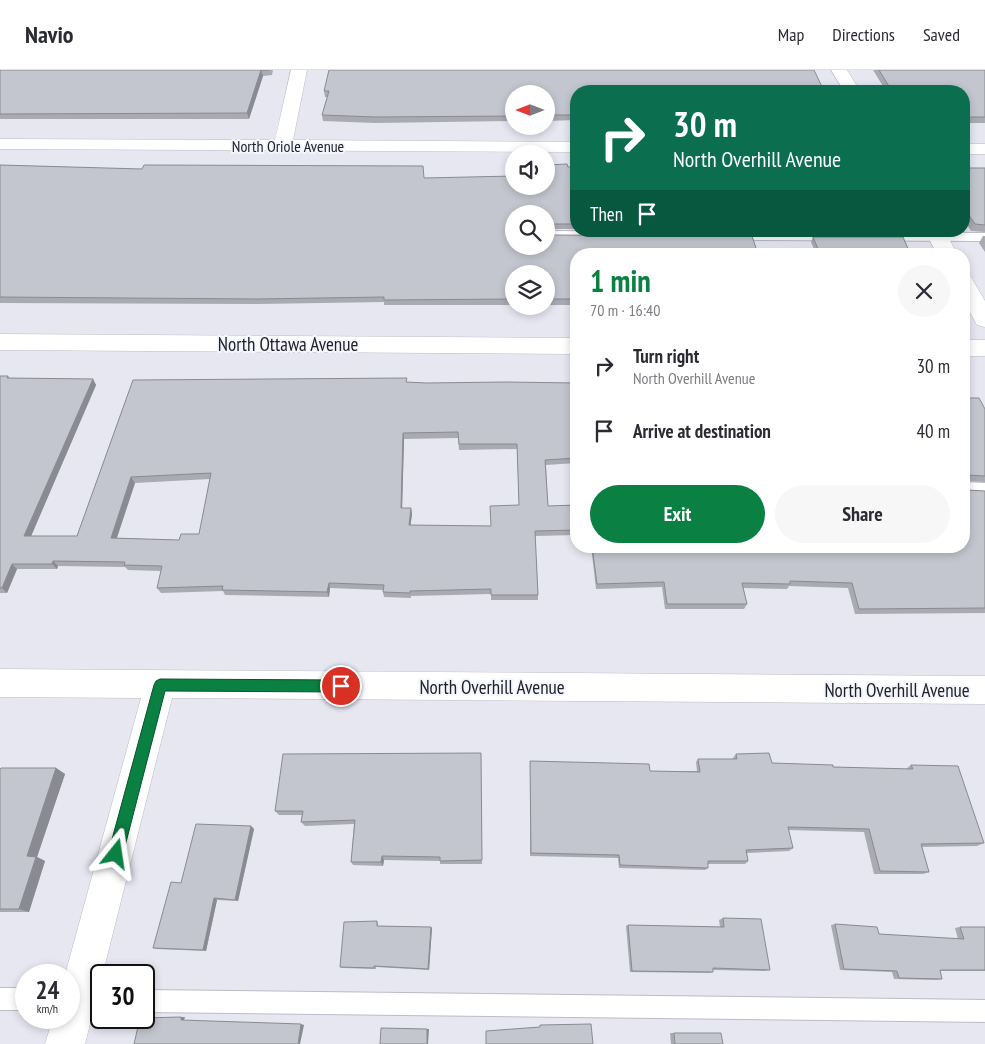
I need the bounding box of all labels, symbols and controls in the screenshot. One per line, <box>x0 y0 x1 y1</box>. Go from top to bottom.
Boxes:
text: Navio <box>25 19 74 50</box>
text: Map <box>778 23 804 46</box>
text: Directions <box>832 23 895 46</box>
text: Saved <box>923 23 960 46</box>
north arrow <box>505 85 555 135</box>
map controls <box>505 85 555 315</box>
text: 30 m <box>673 101 737 147</box>
icon: right <box>590 105 655 170</box>
street label: North Oriole Avenue <box>232 136 344 156</box>
button: sound <box>505 145 555 195</box>
text: North Overhill Avenue <box>673 145 841 173</box>
icon: arrive <box>633 200 661 228</box>
text: Then <box>590 202 623 226</box>
button: search <box>505 205 555 255</box>
text: 1 min <box>590 261 651 300</box>
button: layers <box>505 265 555 315</box>
button: close <box>898 265 950 317</box>
text: 70 m · 16:40 <box>590 300 661 320</box>
street label: North Ottawa Avenue <box>218 332 358 356</box>
text: Turn right <box>633 344 699 368</box>
icon: right <box>590 352 618 380</box>
text: 30 m <box>917 354 950 378</box>
text: North Overhill Avenue <box>633 368 755 388</box>
icon: arrive <box>590 417 618 445</box>
text: Arrive at destination <box>633 419 771 443</box>
text: 40 m <box>917 419 950 443</box>
button: Exit <box>590 485 765 543</box>
button: Share <box>775 485 950 543</box>
pin <box>320 665 362 707</box>
icon: arrive <box>327 672 355 700</box>
street label: North Overhill Avenue <box>419 675 565 699</box>
street label: North Overhill Avenue <box>824 678 970 702</box>
position arrow <box>89 827 141 879</box>
speed limit sign: 30 <box>90 964 155 1029</box>
text: 24 <box>36 974 59 1006</box>
text: km/h <box>37 1001 58 1016</box>

